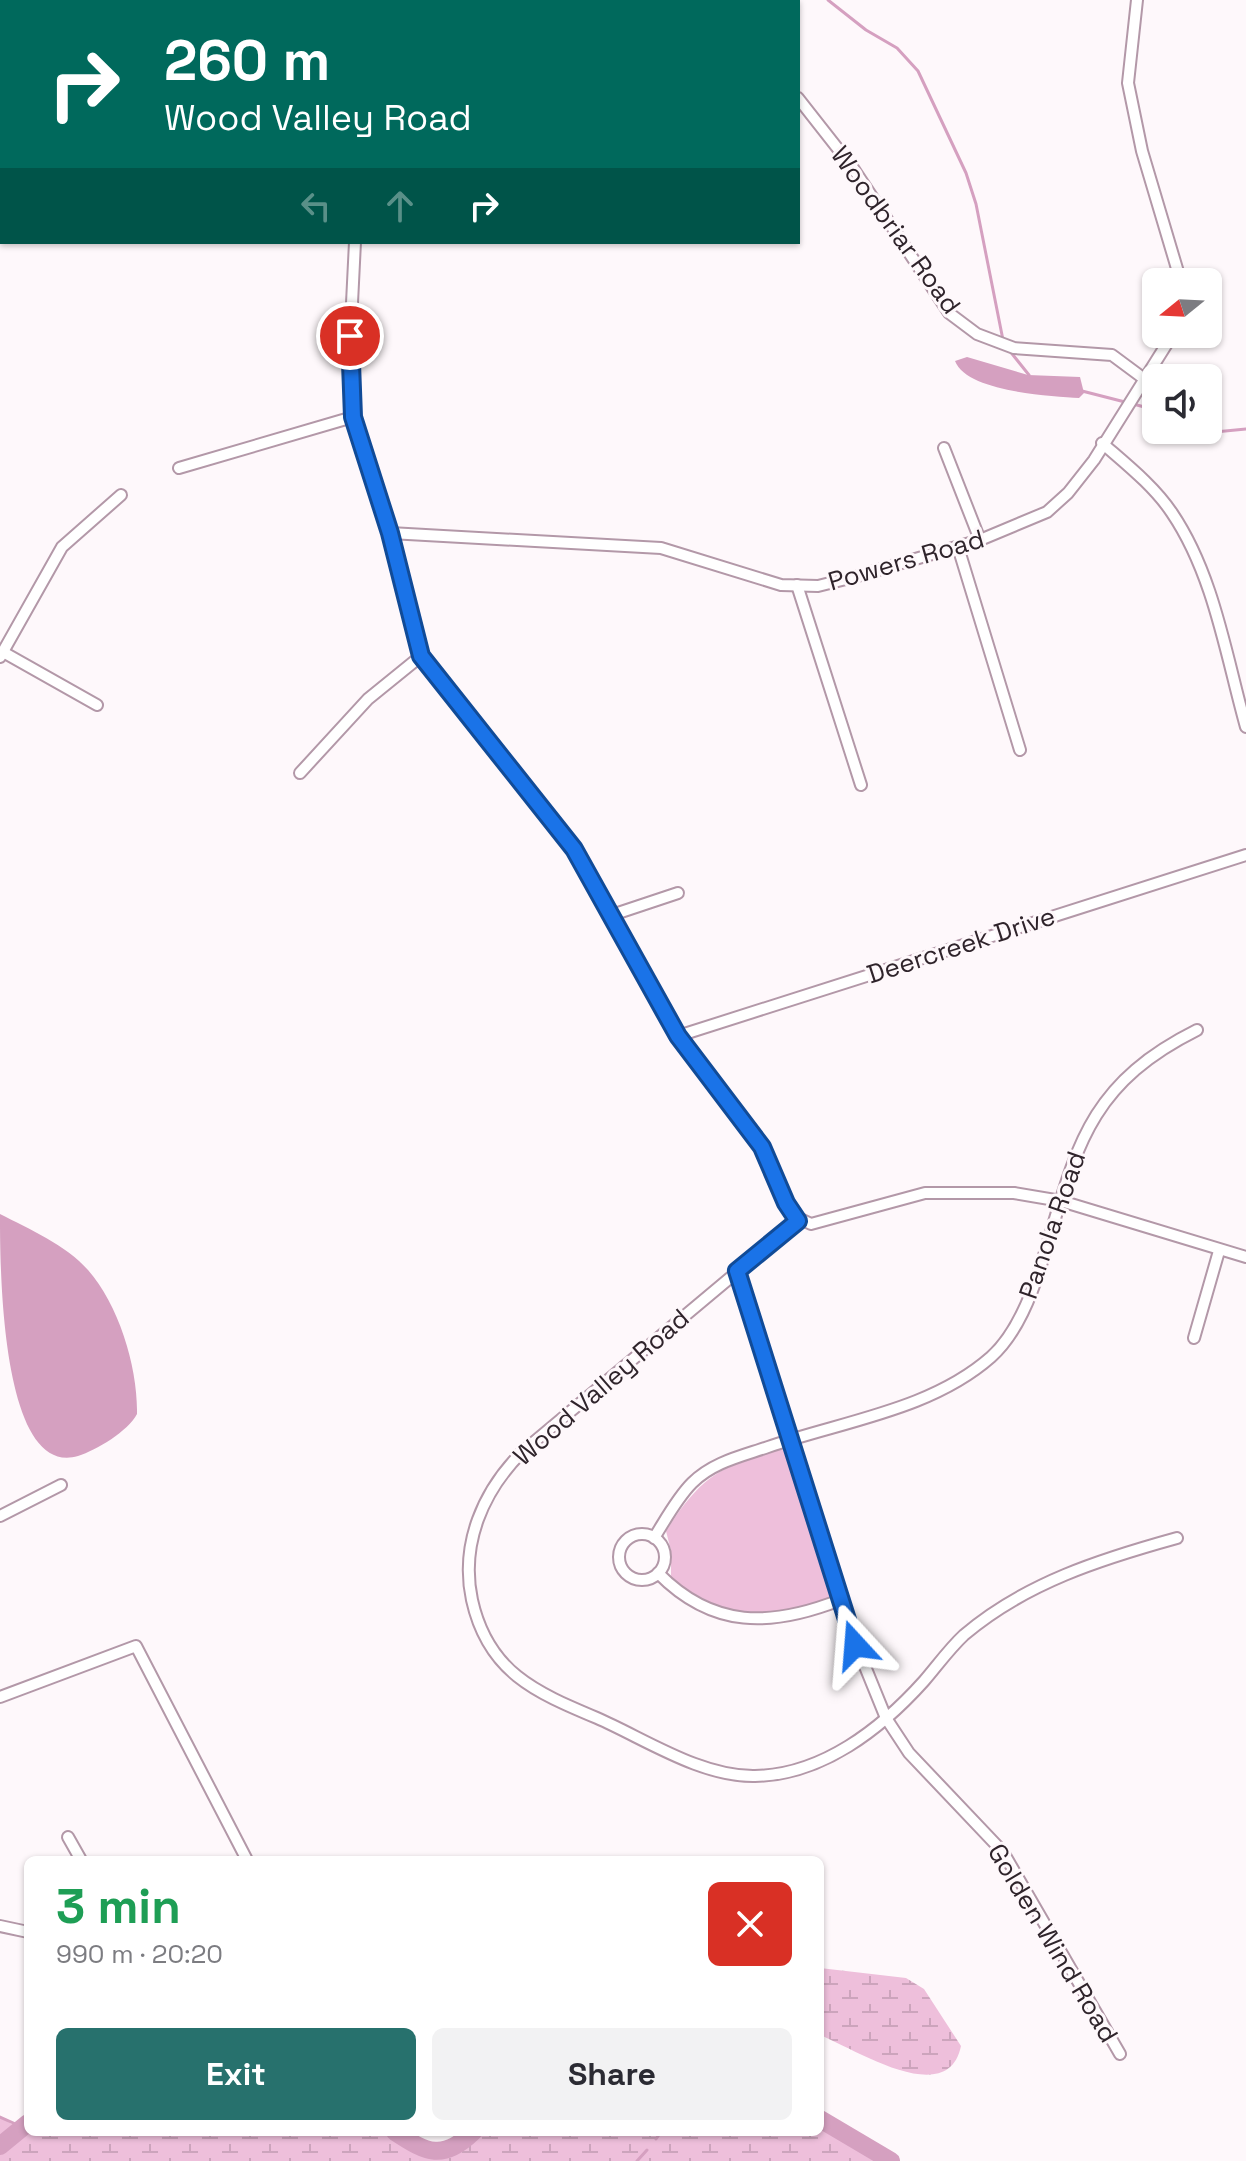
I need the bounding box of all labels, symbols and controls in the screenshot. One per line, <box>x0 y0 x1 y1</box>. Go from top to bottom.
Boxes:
text: 260 m <box>164 25 330 96</box>
icon: right <box>32 32 136 136</box>
text: Wood Valley Road <box>164 95 472 141</box>
street label: Woodbriar Road <box>824 139 968 321</box>
icon: left <box>294 184 338 228</box>
icon: ahead <box>378 184 422 228</box>
icon: right <box>462 184 506 228</box>
north arrow <box>1142 268 1222 348</box>
map controls <box>1142 268 1222 444</box>
pin <box>316 302 384 370</box>
icon: arrive <box>328 314 372 358</box>
button: sound <box>1142 364 1222 444</box>
street label: Powers Road <box>824 522 988 598</box>
street label: Deercreek Drive <box>863 899 1059 991</box>
street label: Panola Road <box>1011 1147 1093 1303</box>
street label: Wood Valley Road <box>506 1301 696 1473</box>
position arrow <box>813 1603 897 1687</box>
street label: Golden Wind Road <box>980 1837 1126 2049</box>
text: 3 min <box>56 1876 181 1937</box>
button: close <box>708 1882 792 1966</box>
text: 990 m · 20:20 <box>56 1937 223 1971</box>
button: Exit <box>56 2028 416 2120</box>
button: Share <box>432 2028 792 2120</box>

